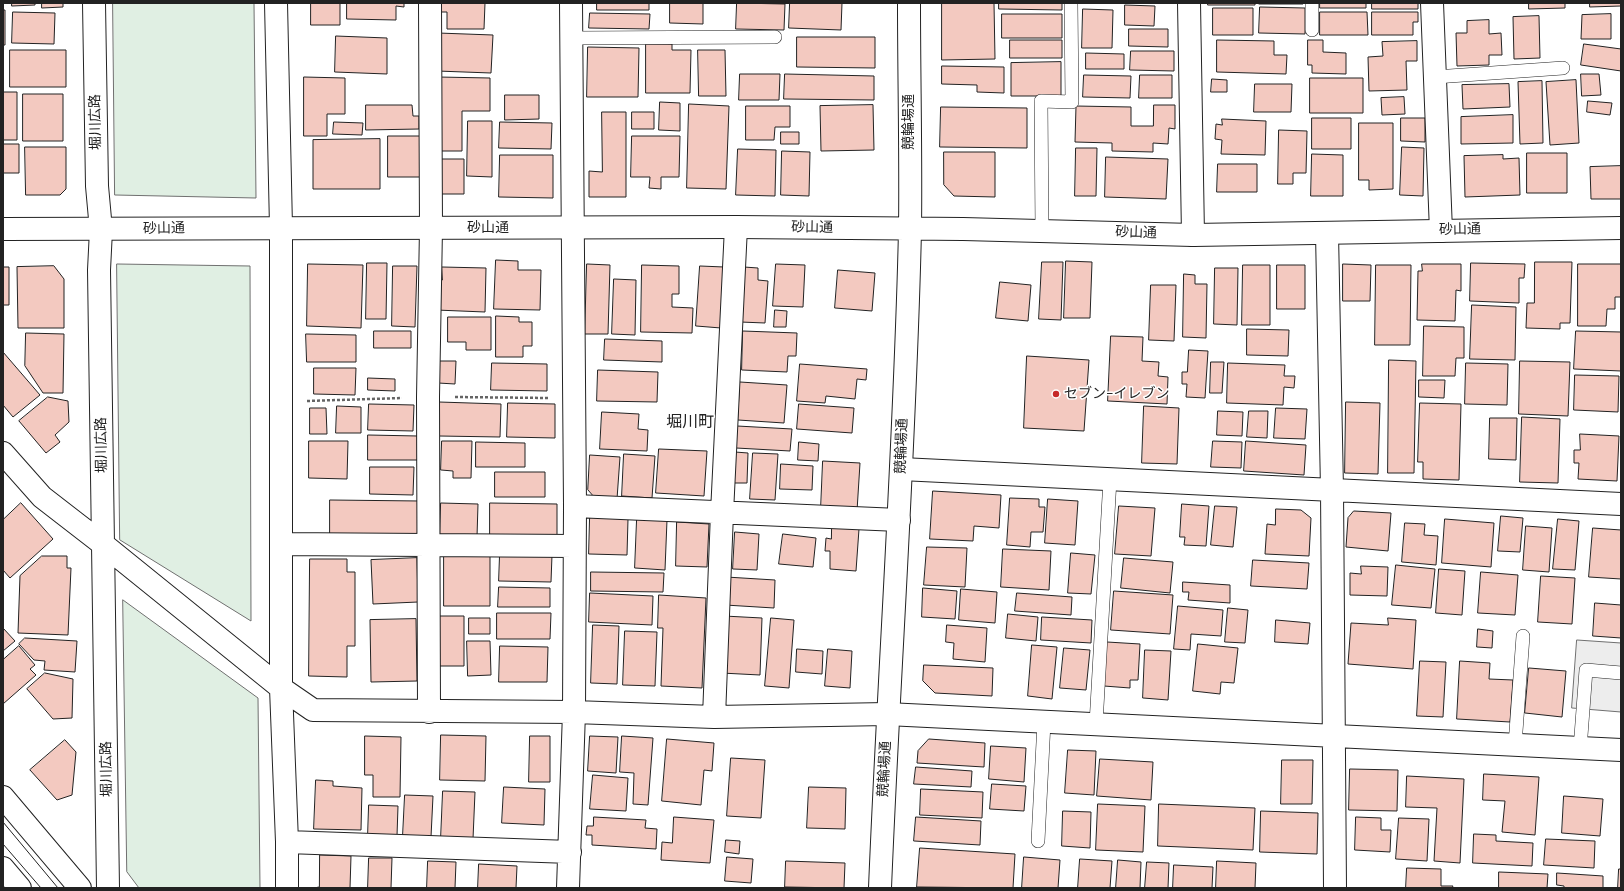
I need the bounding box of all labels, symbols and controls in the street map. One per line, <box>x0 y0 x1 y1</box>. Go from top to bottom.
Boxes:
street label: 堀川広路 <box>87 94 105 150</box>
street label: 競輪場通 <box>901 94 917 150</box>
street label: 砂山通 <box>791 219 833 237</box>
street label: 砂山通 <box>143 220 185 238</box>
street label: 砂山通 <box>467 220 509 236</box>
street label: 砂山通 <box>1439 221 1481 239</box>
street label: 砂山通 <box>1115 224 1157 242</box>
place label: セブン-イレブン <box>1064 386 1170 402</box>
marker: セブン-イレブン <box>1051 389 1061 399</box>
district label: 堀川町 <box>666 413 714 433</box>
street label: 堀川広路 <box>93 417 111 473</box>
street label: 競輪場通 <box>893 418 911 474</box>
street label: 堀川広路 <box>98 741 116 797</box>
street label: 競輪場通 <box>875 741 895 797</box>

